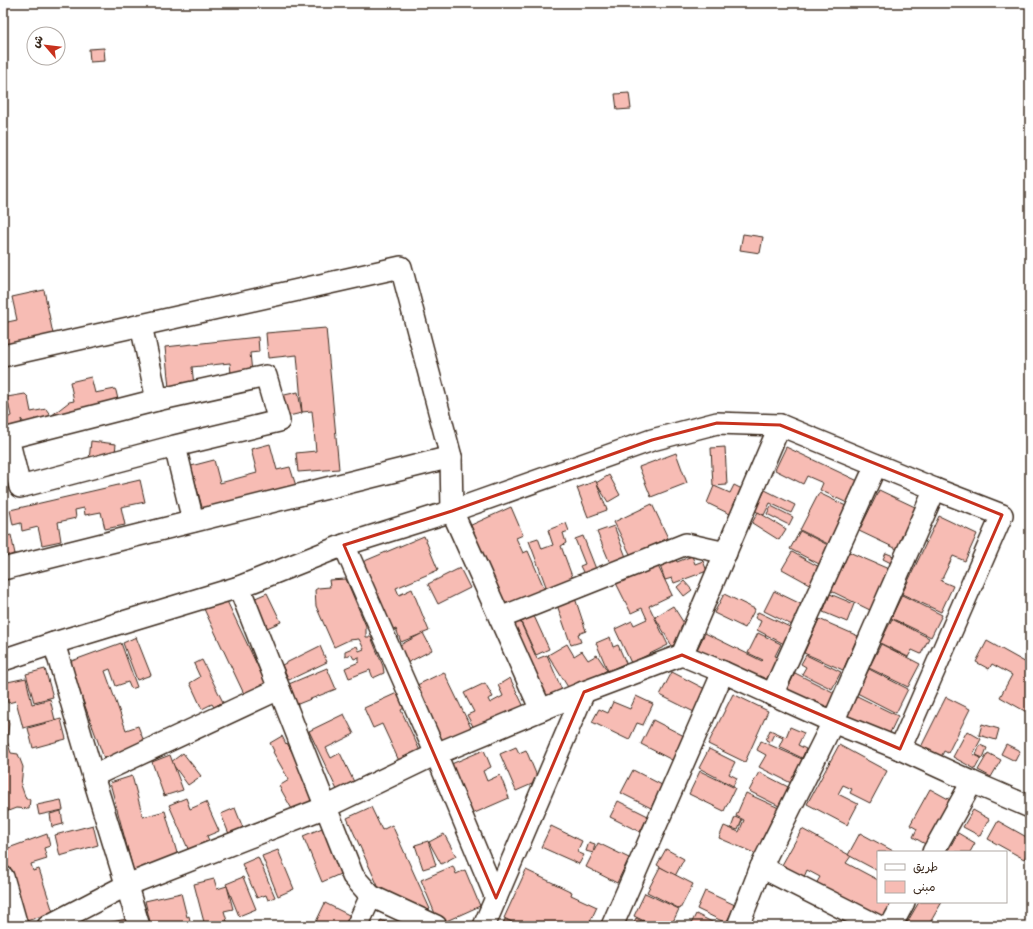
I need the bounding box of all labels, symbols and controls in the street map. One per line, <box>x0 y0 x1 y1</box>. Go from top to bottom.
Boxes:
north arrow <box>26 26 66 66</box>
text: ش <box>28 33 46 50</box>
legend <box>877 851 1007 903</box>
text: طريق <box>913 859 938 874</box>
text: مبنى <box>913 879 936 895</box>

